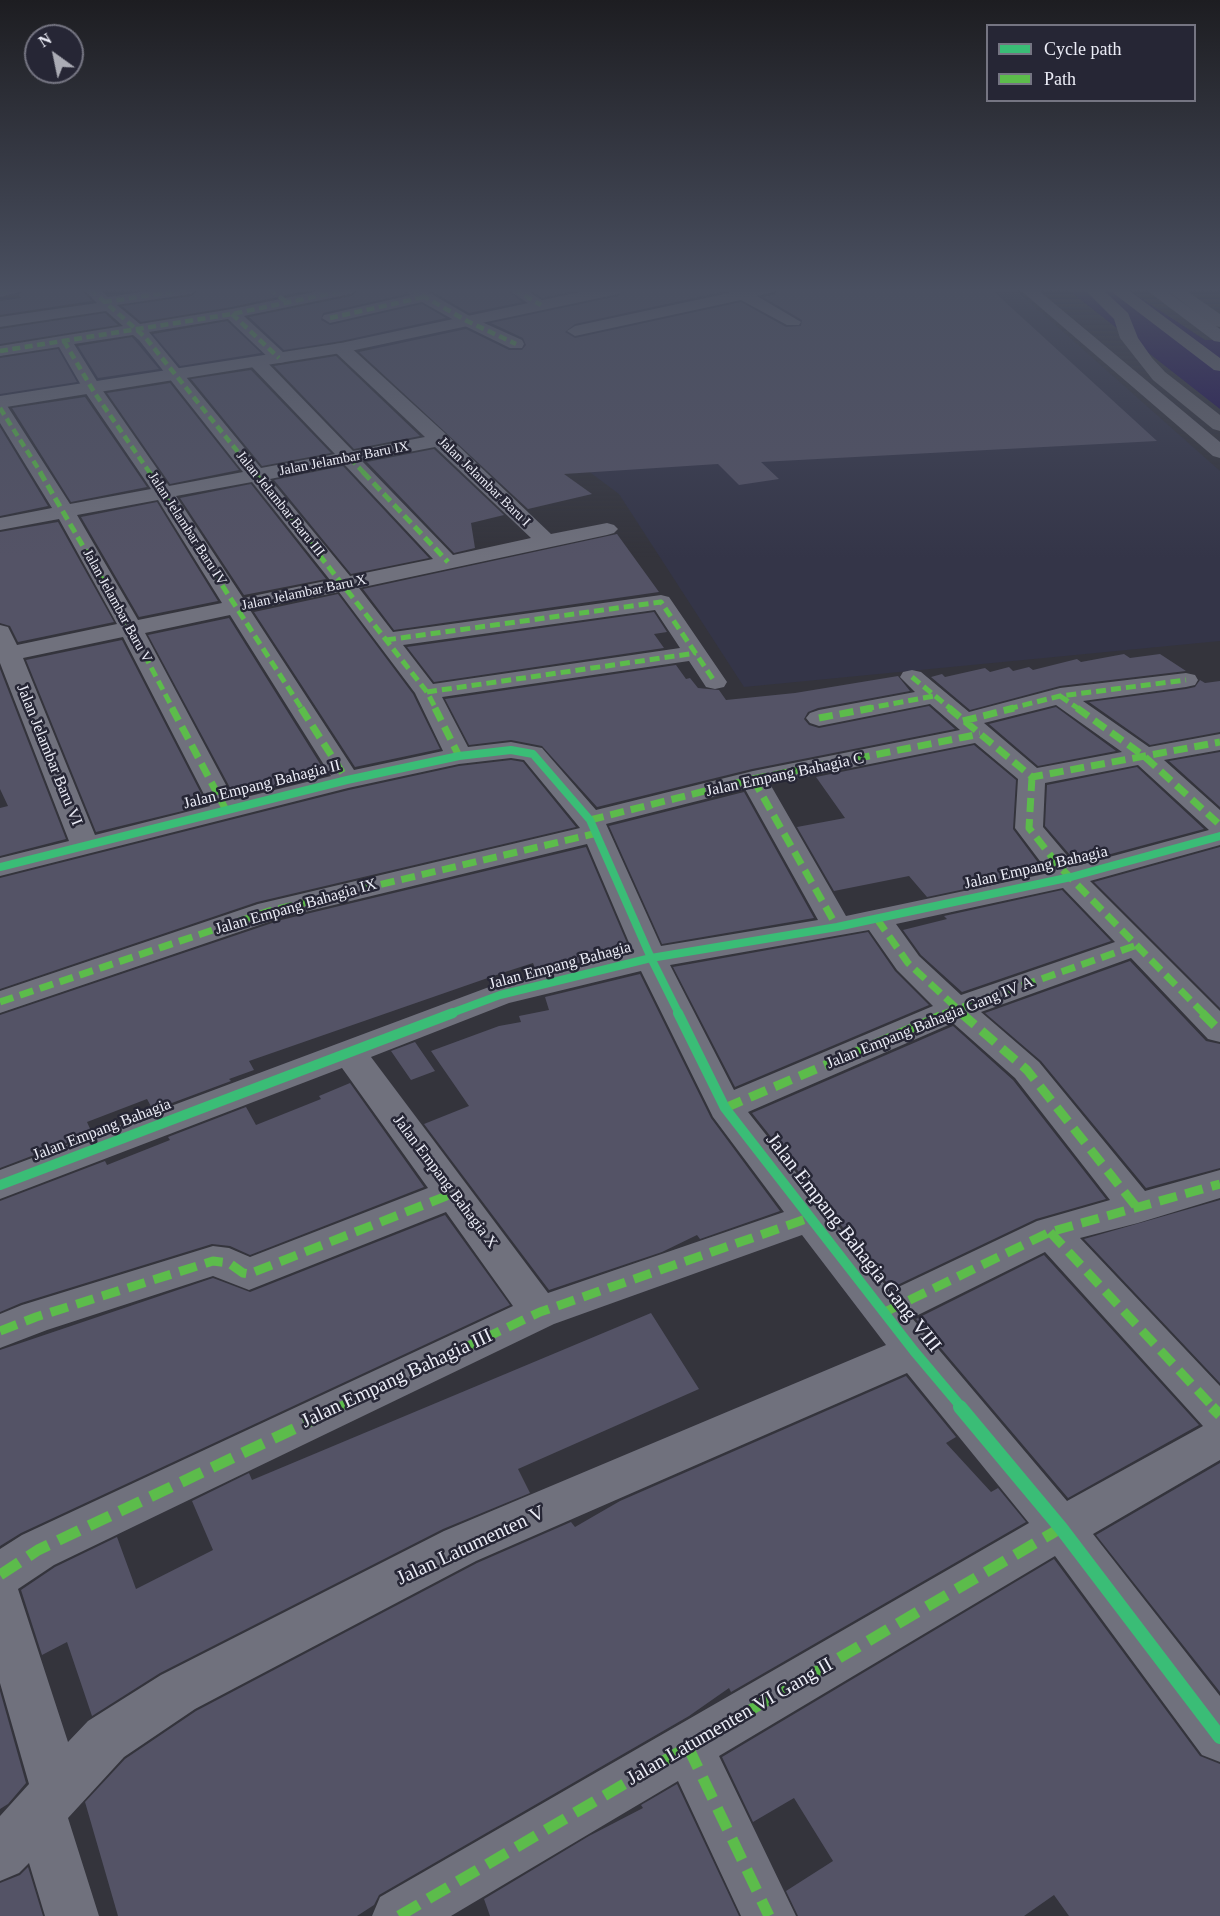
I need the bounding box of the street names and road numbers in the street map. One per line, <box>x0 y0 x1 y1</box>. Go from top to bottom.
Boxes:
street label: Jalan Jelambar Baru I <box>434 434 534 530</box>
street label: Jalan Jelambar Baru IX <box>278 438 410 480</box>
street label: Jalan Jelambar Baru III <box>232 448 328 560</box>
street label: Jalan Jelambar Baru IV <box>144 469 230 589</box>
street label: Jalan Jelambar Baru V <box>79 546 155 666</box>
street label: Jalan Jelambar Baru X <box>240 572 368 614</box>
street label: Jalan Jelambar Baru VI <box>12 682 86 828</box>
street label: Jalan Empang Bahagia C <box>704 749 866 801</box>
street label: Jalan Empang Bahagia II <box>181 756 343 814</box>
street label: Jalan Empang Bahagia <box>962 842 1110 894</box>
street label: Jalan Empang Bahagia IX <box>213 875 379 939</box>
street label: Jalan Empang Bahagia <box>487 938 633 994</box>
street label: Jalan Empang Bahagia Gang IV A <box>824 973 1036 1073</box>
street label: Jalan Empang Bahagia <box>30 1095 174 1165</box>
street label: Jalan Empang Bahagia X <box>389 1111 501 1253</box>
street label: Jalan Empang Bahagia Gang VIII <box>760 1129 946 1357</box>
street label: Jalan Empang Bahagia III <box>298 1324 496 1434</box>
street label: Jalan Latumenten V <box>393 1501 549 1591</box>
street label: Jalan Latumenten VI Gang II <box>623 1653 837 1791</box>

